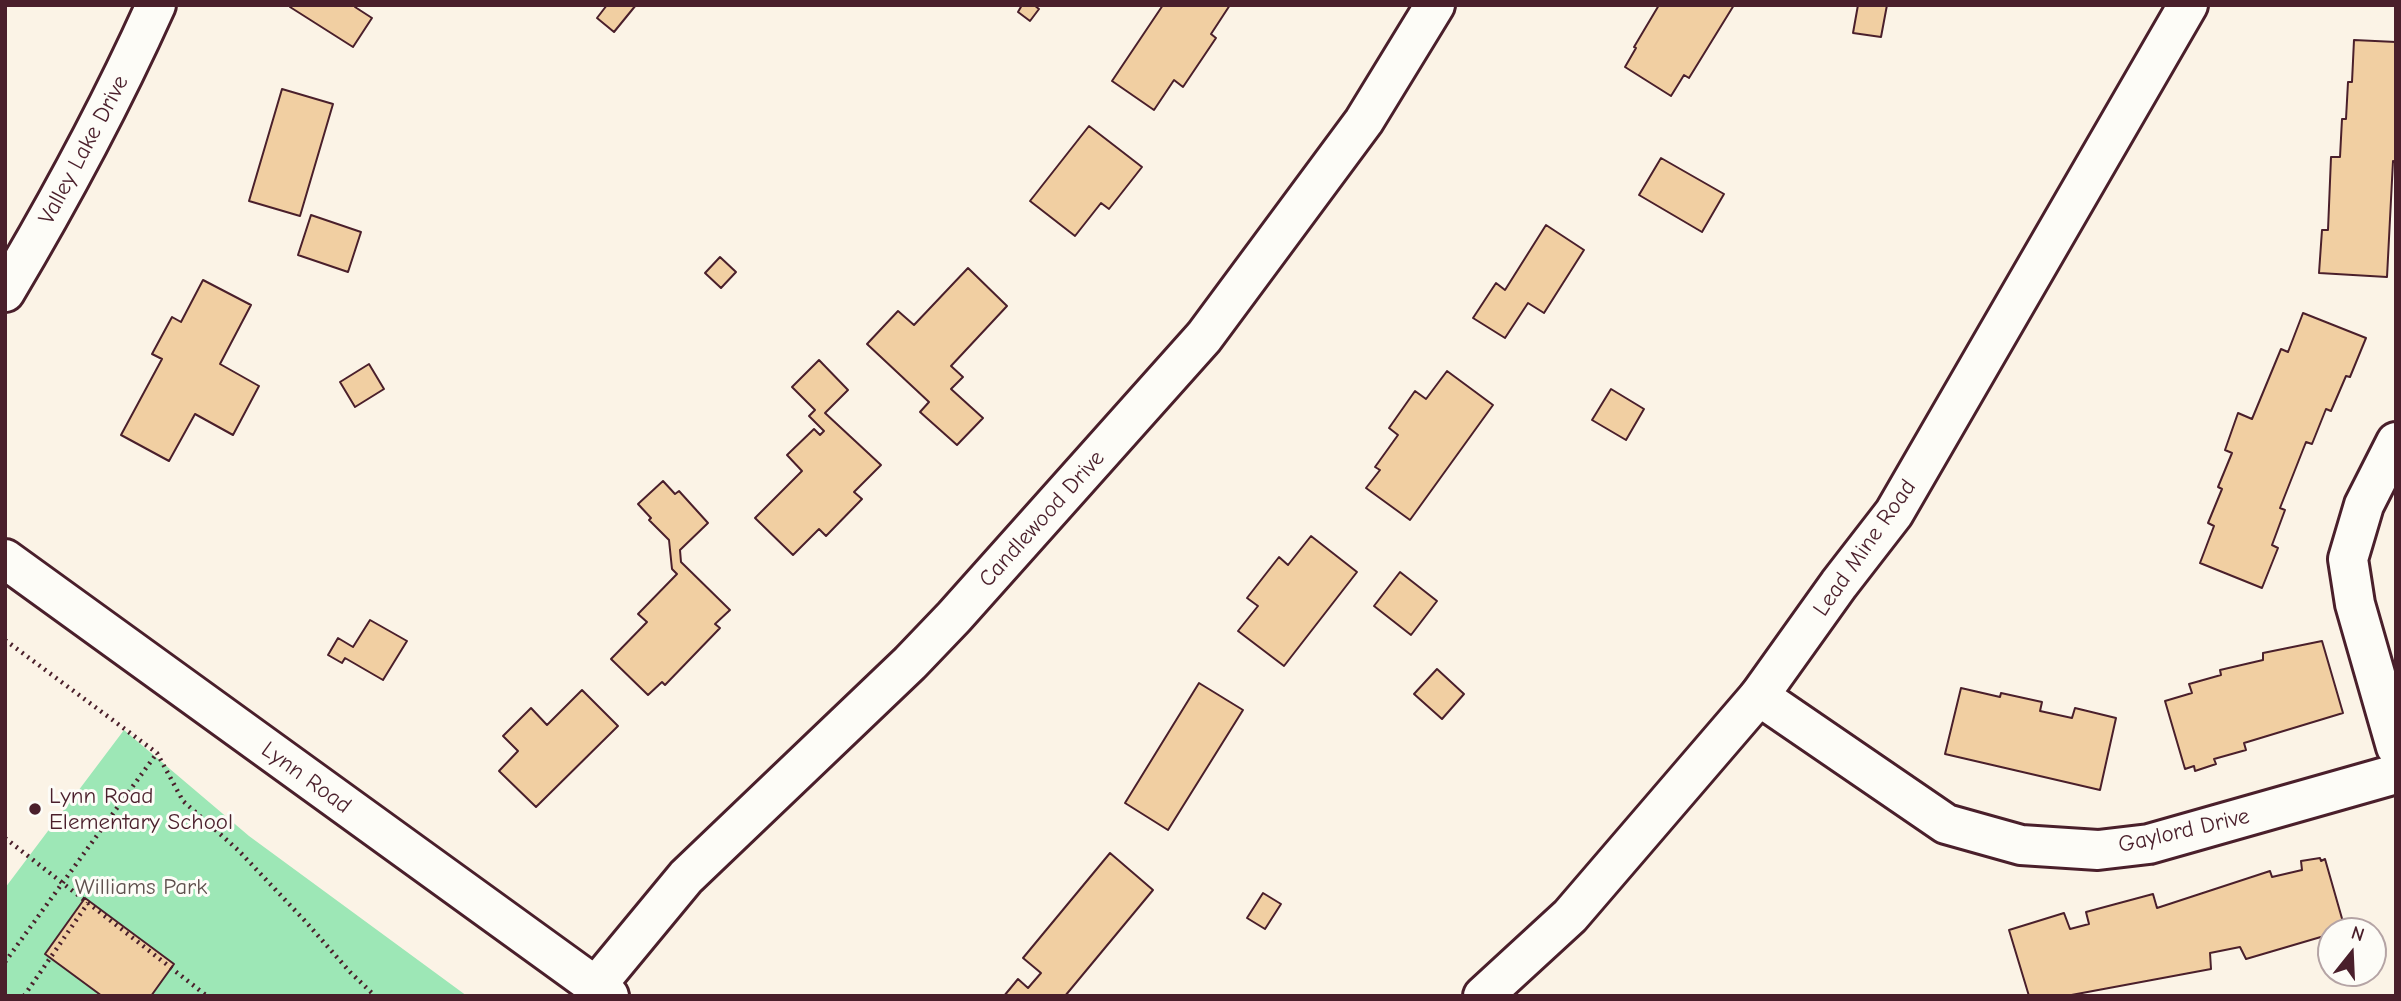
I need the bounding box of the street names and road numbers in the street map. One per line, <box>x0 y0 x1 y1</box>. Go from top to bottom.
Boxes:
street label: Valley Lake Drive <box>33 71 135 229</box>
street label: Candlewood Drive <box>973 445 1111 593</box>
street label: Lead Mine Road <box>1808 474 1922 622</box>
street label: Lynn Road <box>256 736 356 820</box>
street label: Gaylord Drive <box>2116 803 2252 859</box>

